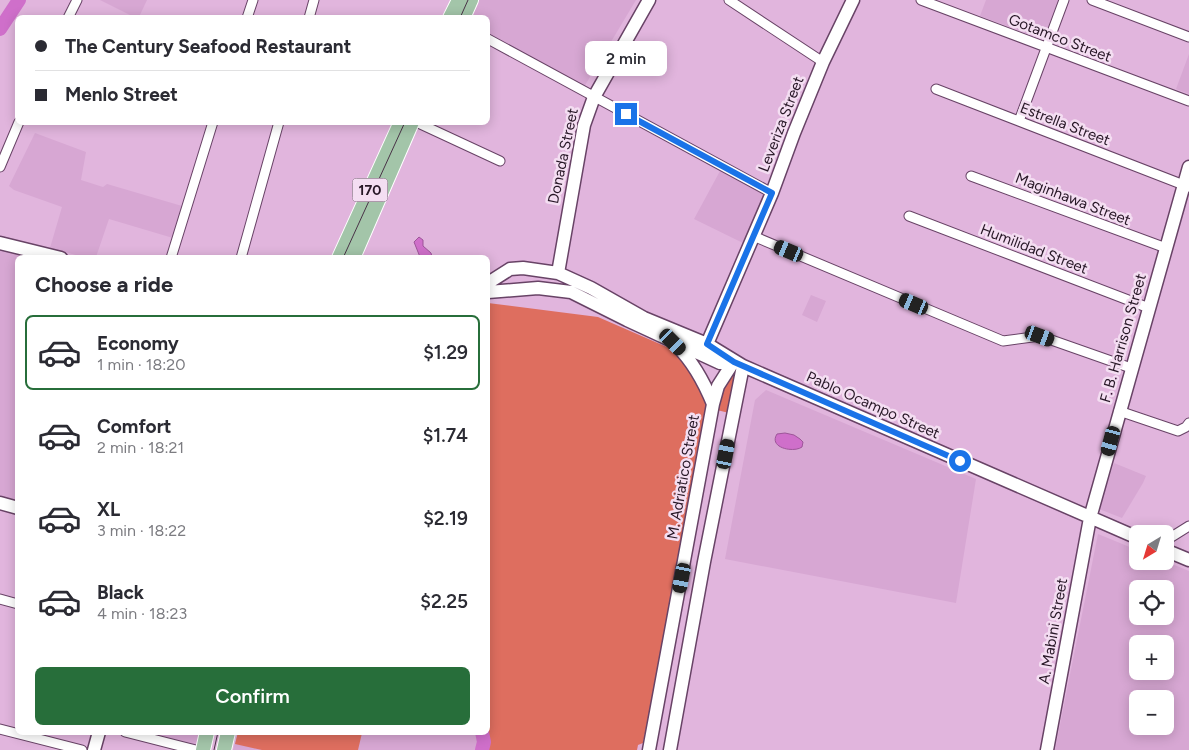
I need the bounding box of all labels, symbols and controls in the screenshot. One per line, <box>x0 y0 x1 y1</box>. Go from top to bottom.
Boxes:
street label: Gotamco Street <box>1006 10 1114 66</box>
text: The Century Seafood Restaurant <box>65 35 351 58</box>
callout: 2 min <box>585 42 667 76</box>
text: 2 min <box>606 49 646 68</box>
street label: Leveriza Street <box>755 73 808 174</box>
text: Menlo Street <box>65 83 178 106</box>
street label: Estrella Street <box>1018 99 1113 149</box>
route end <box>615 103 637 125</box>
street label: Donada Street <box>544 106 582 205</box>
street label: Maginhawa Street <box>1013 169 1133 229</box>
road number: 170 <box>352 178 388 202</box>
street label: Humilidad Street <box>978 220 1091 278</box>
car <box>772 238 805 264</box>
text: Choose a ride <box>35 271 173 298</box>
street label: F. B. Harrison Street <box>1096 271 1150 405</box>
car <box>897 291 930 317</box>
car <box>1023 324 1056 348</box>
car <box>657 326 688 358</box>
icon: car <box>37 330 82 375</box>
text: Economy <box>97 332 179 355</box>
text: $1.29 <box>423 341 468 364</box>
text: 1 min · 18:20 <box>97 355 185 374</box>
street label: Pablo Ocampo Street <box>804 367 943 443</box>
icon: car <box>37 413 82 458</box>
street label: M. Adriatico Street <box>663 413 703 541</box>
text: Comfort <box>97 415 172 438</box>
text: $1.74 <box>423 424 468 447</box>
car <box>1099 425 1122 457</box>
text: 2 min · 18:21 <box>97 438 184 457</box>
car <box>715 438 736 470</box>
route start <box>949 450 971 472</box>
icon: car <box>37 496 82 541</box>
text: XL <box>97 498 120 521</box>
text: $2.19 <box>423 507 468 530</box>
text: 3 min · 18:22 <box>97 521 186 540</box>
north arrow <box>1129 525 1174 570</box>
map controls <box>1129 525 1174 735</box>
car <box>671 562 692 594</box>
street label: A. Mabini Street <box>1035 576 1071 685</box>
icon: car <box>37 579 82 624</box>
button: locate <box>1129 580 1174 625</box>
text: Black <box>97 581 144 604</box>
text: $2.25 <box>420 590 468 613</box>
text: 4 min · 18:23 <box>97 604 187 623</box>
button: + <box>1129 635 1174 680</box>
button: Confirm <box>35 667 470 725</box>
button: − <box>1129 690 1174 735</box>

